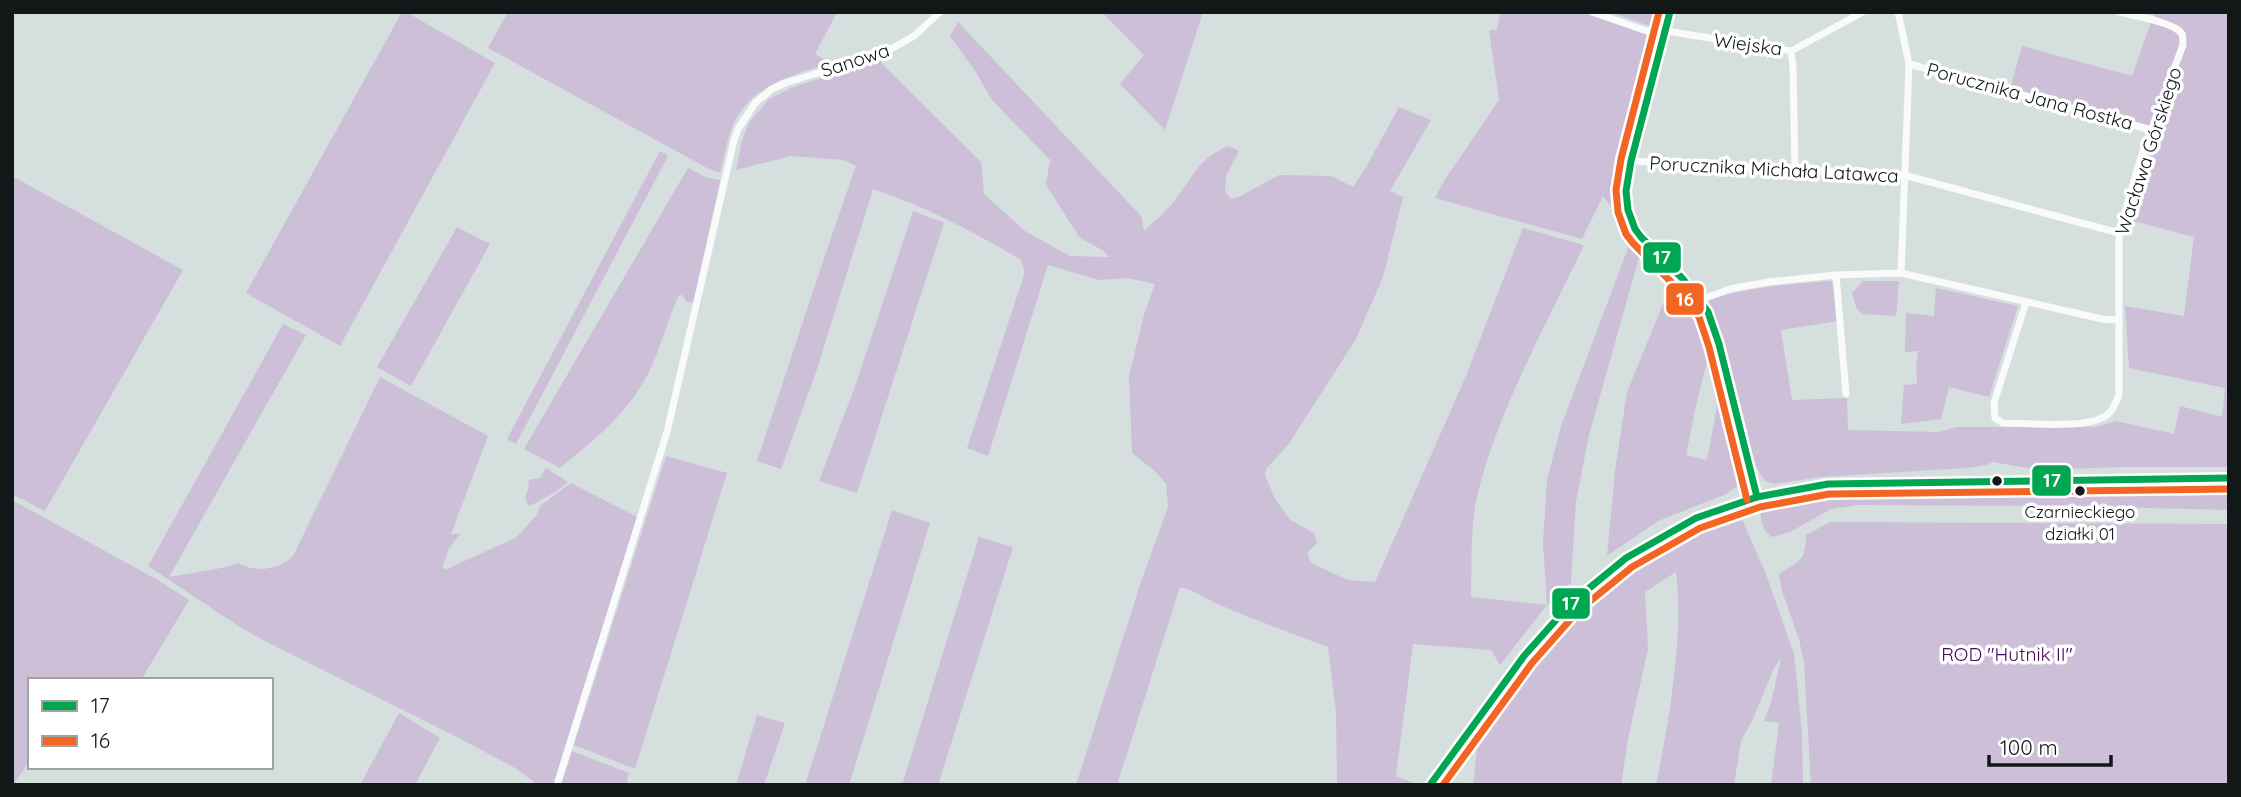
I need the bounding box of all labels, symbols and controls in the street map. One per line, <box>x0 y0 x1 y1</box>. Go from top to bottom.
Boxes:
street label: Wiejska <box>1712 27 1784 61</box>
street label: Sanowa <box>818 38 892 82</box>
street label: Porucznika Jana Rostka <box>1924 57 2136 135</box>
street label: Wacława Górskiego <box>2110 64 2186 238</box>
street label: Porucznika Michała Latawca <box>1649 150 1899 188</box>
line badge: 17 <box>1642 241 1682 274</box>
text: 17 <box>1653 245 1671 269</box>
line badge: 16 <box>1665 282 1705 316</box>
text: 16 <box>1676 287 1694 311</box>
line badge: 17 <box>2031 464 2072 497</box>
text: 17 <box>2043 468 2061 492</box>
unlabelled marker <box>1990 474 2004 488</box>
marker: Czarnieckiego działki 01 <box>2073 484 2087 498</box>
place label: Czarnieckiego działki 01 <box>2025 501 2135 544</box>
line badge: 17 <box>1551 587 1591 620</box>
text: 17 <box>1562 591 1580 615</box>
park label: ROD "Hutnik II" <box>1941 642 2073 666</box>
legend <box>28 678 273 769</box>
text: 17 <box>91 692 110 718</box>
scale bar <box>1989 724 2112 768</box>
text: 16 <box>91 727 110 753</box>
text: 100 m <box>2000 734 2058 760</box>

